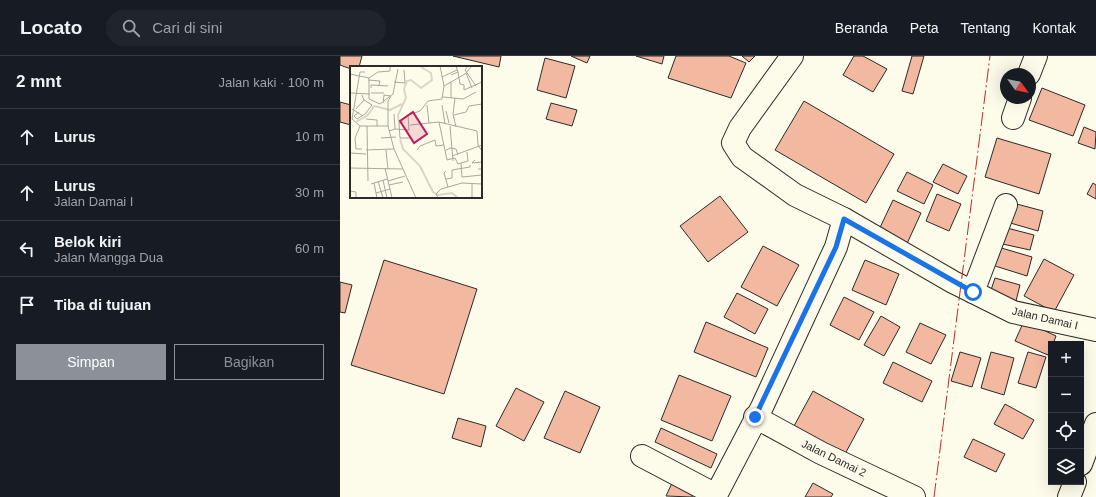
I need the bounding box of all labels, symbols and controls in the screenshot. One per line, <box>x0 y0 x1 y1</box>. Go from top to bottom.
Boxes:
search box <box>106 10 386 46</box>
text: Locato <box>20 17 82 38</box>
icon: search <box>120 17 142 39</box>
text: Cari di sini <box>152 19 222 36</box>
text: Beranda <box>835 20 888 36</box>
text: Peta <box>910 20 939 36</box>
text: Tentang <box>961 20 1010 36</box>
text: Kontak <box>1032 20 1076 36</box>
inset map <box>350 66 482 198</box>
north arrow <box>1000 68 1036 104</box>
text: 2 mnt <box>16 72 61 91</box>
text: Jalan kaki · 100 m <box>219 75 324 90</box>
icon: ahead <box>16 126 38 148</box>
text: Lurus <box>54 128 96 145</box>
text: 10 m <box>295 129 324 144</box>
text: Lurus <box>54 177 96 194</box>
icon: ahead <box>16 182 38 204</box>
text: 30 m <box>295 185 324 200</box>
text: Jalan Damai I <box>54 194 133 209</box>
text: Belok kiri <box>54 233 122 250</box>
icon: left <box>16 238 38 260</box>
text: 60 m <box>295 241 324 256</box>
text: Jalan Mangga Dua <box>54 250 163 265</box>
route start <box>964 283 982 301</box>
icon: arrive <box>16 294 38 316</box>
text: Tiba di tujuan <box>54 296 151 313</box>
street label: Jalan Damai I <box>1011 305 1079 331</box>
map controls <box>1048 341 1084 485</box>
button: + <box>1048 341 1084 377</box>
button: Simpan <box>16 344 166 380</box>
button: Bagikan <box>174 344 324 380</box>
button: − <box>1048 377 1084 413</box>
route end <box>746 408 764 426</box>
button: locate <box>1048 413 1084 449</box>
street label: Jalan Damai 2 <box>800 437 868 479</box>
button: layers <box>1048 449 1084 485</box>

